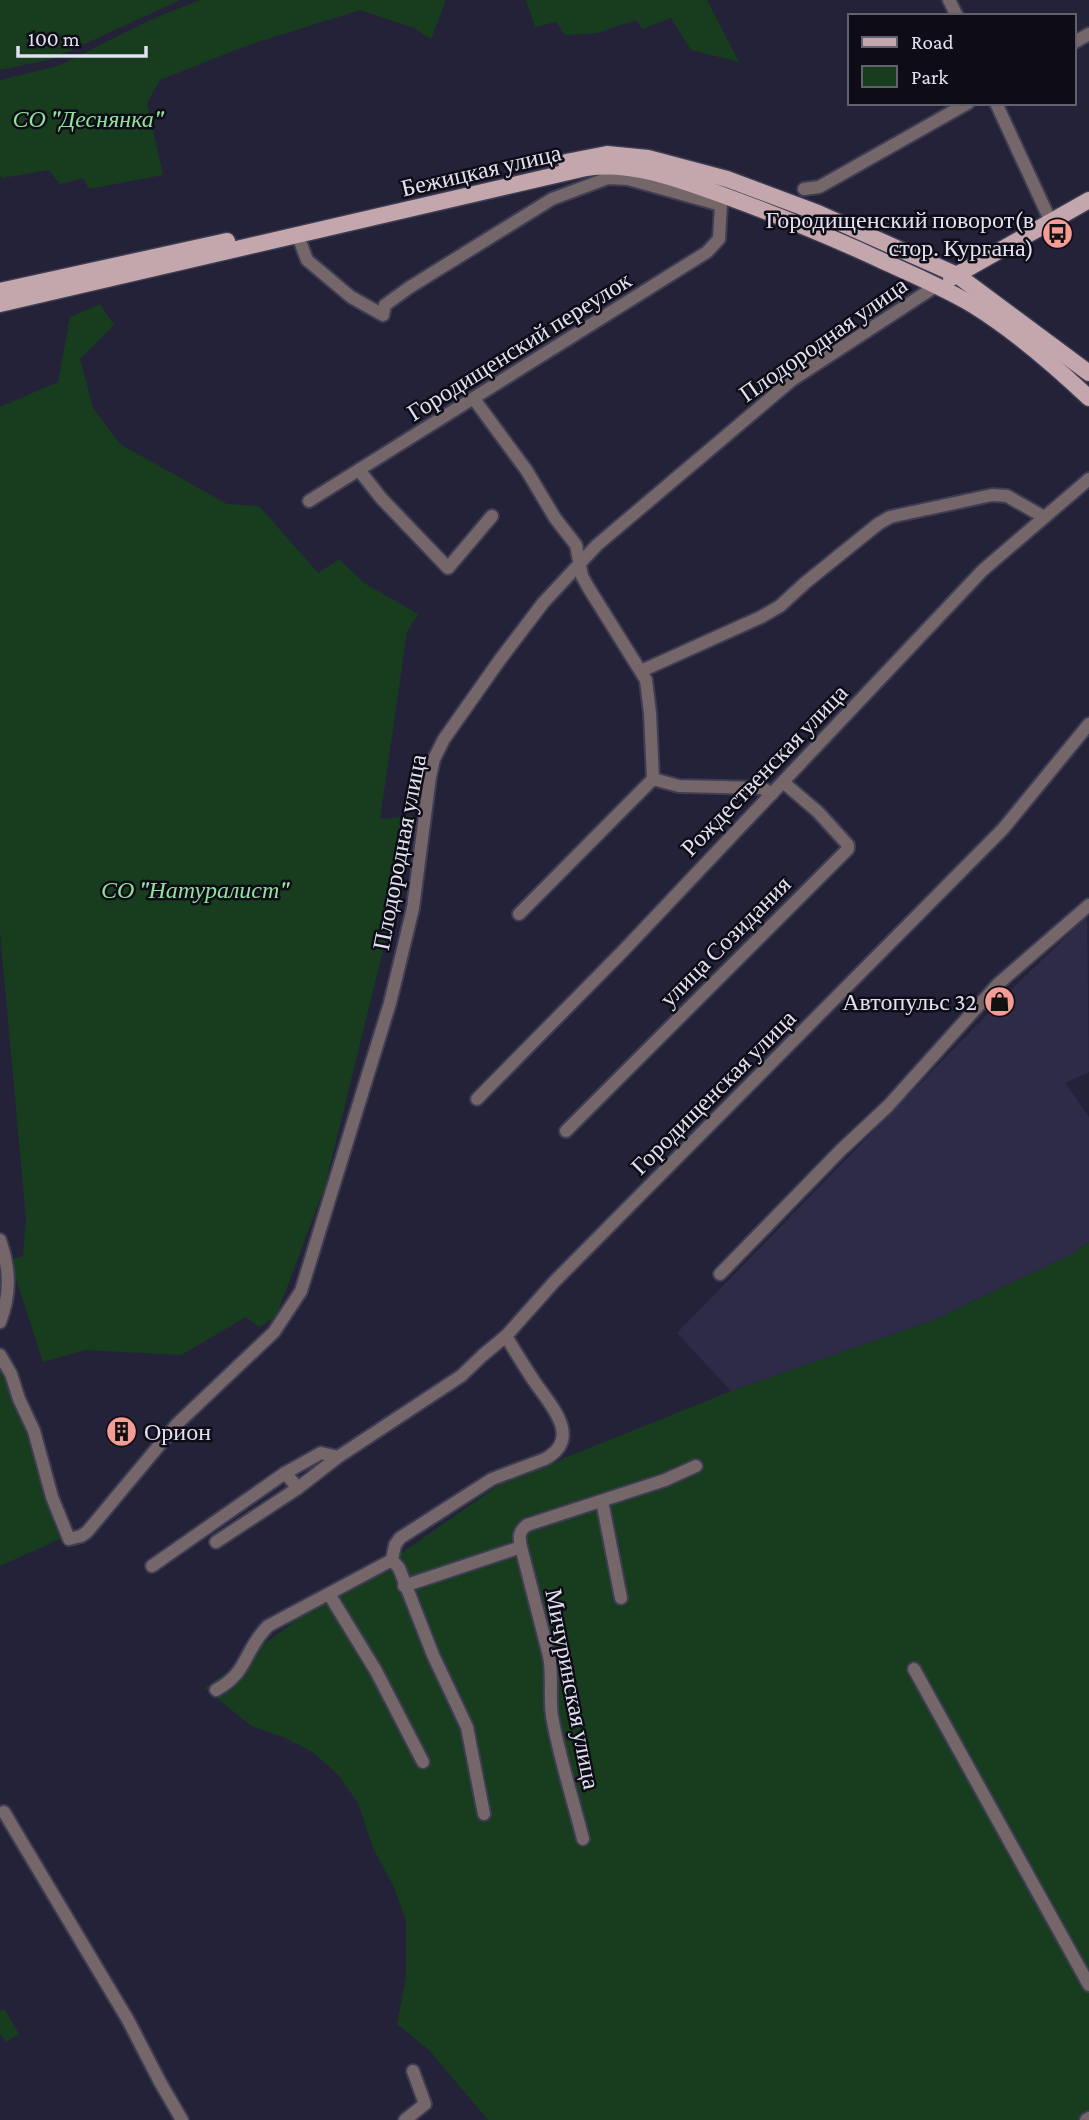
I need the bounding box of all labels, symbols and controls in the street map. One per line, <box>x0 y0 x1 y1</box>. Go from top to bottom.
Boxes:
scale bar <box>18 14 145 58</box>
legend <box>848 14 1075 105</box>
text: 100 m <box>28 27 80 51</box>
text: Road <box>911 30 954 54</box>
text: Park <box>911 65 948 89</box>
park label: СО "Деснянка" <box>12 105 165 132</box>
street label: Бежицкая улица <box>398 138 564 202</box>
place label: Городищенский поворот(в стор. Кургана) <box>765 206 1034 262</box>
bus stop icon: Городищенский поворот(в стор. Кургана) <box>1040 216 1074 250</box>
street label: Городищенский переулок <box>402 266 636 426</box>
street label: Плодородная улица <box>734 271 912 407</box>
street label: Рождественская улица <box>675 679 853 861</box>
street label: Плодородная улица <box>367 752 431 952</box>
street label: улица Созидания <box>654 870 796 1012</box>
park label: СО "Натуралист" <box>101 876 290 903</box>
shop icon: Автопульс 32 <box>983 984 1017 1018</box>
place label: Автопульс 32 <box>842 988 977 1015</box>
street label: Городищенская улица <box>625 1004 801 1180</box>
building icon: Орион <box>104 1414 138 1448</box>
place label: Орион <box>144 1418 211 1445</box>
street label: Мичуринская улица <box>540 1587 606 1792</box>

